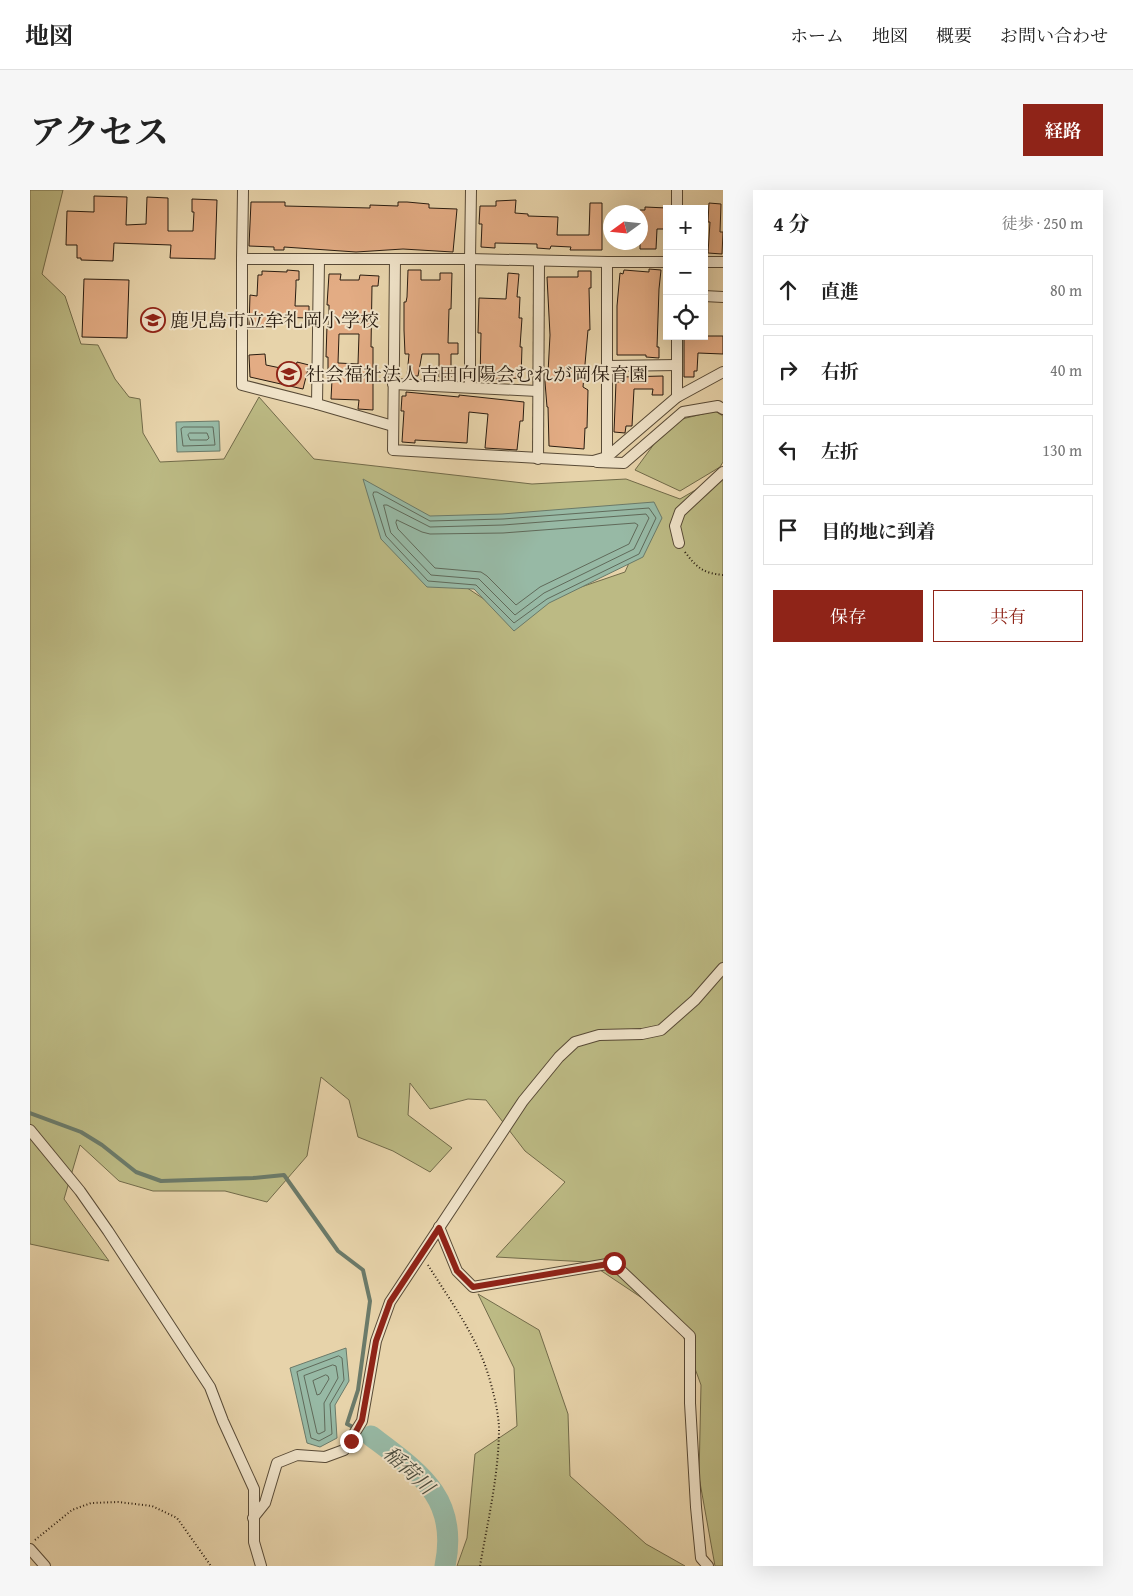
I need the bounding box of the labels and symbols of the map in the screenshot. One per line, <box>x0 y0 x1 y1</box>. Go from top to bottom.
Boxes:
north arrow <box>603 205 648 250</box>
place label: 鹿児島市立牟礼岡小学校 <box>170 306 379 334</box>
school or university icon: 鹿児島市立牟礼岡小学校 <box>140 307 166 333</box>
place label: 社会福祉法人吉田向陽会むれが岡保育園 <box>306 360 648 388</box>
school or university icon: 社会福祉法人吉田向陽会むれが岡保育園 <box>276 361 302 387</box>
route start <box>603 1252 626 1275</box>
route end <box>340 1430 363 1453</box>
water label: 稲荷川 <box>378 1439 443 1502</box>

